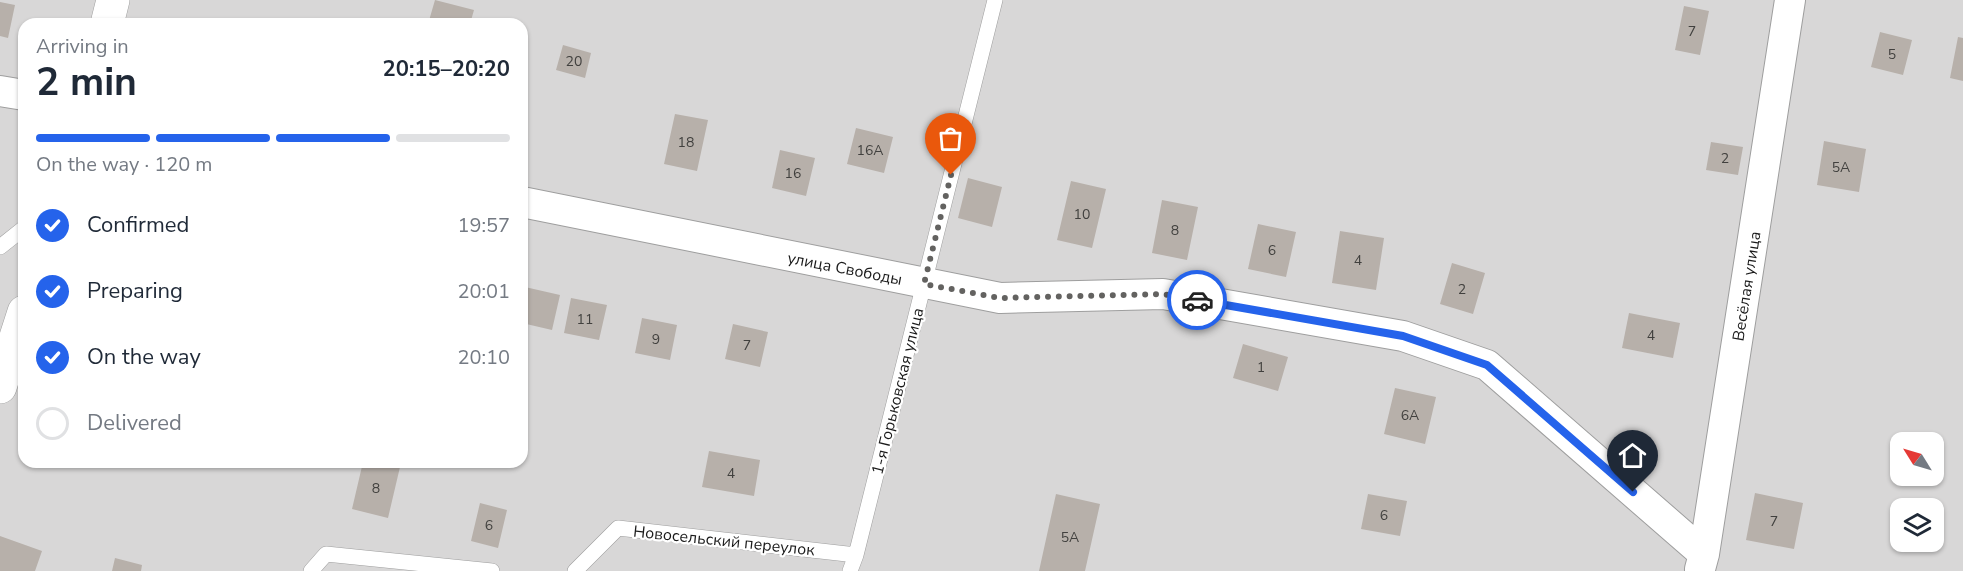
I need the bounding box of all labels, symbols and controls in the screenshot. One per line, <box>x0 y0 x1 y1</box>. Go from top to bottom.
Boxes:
house number: 7 <box>1688 22 1696 41</box>
text: Arriving in <box>36 33 129 60</box>
house number: 5 <box>1888 45 1896 64</box>
house number: 20 <box>566 52 582 71</box>
text: 20:15–20:20 <box>382 54 510 84</box>
text: 2 min <box>36 56 137 109</box>
pin <box>925 113 976 175</box>
icon: bag <box>934 122 967 155</box>
house number: 18 <box>678 133 694 152</box>
house number: 16А <box>856 141 884 160</box>
house number: 2 <box>1721 149 1729 168</box>
text: On the way · 120 m <box>36 151 212 178</box>
house number: 5А <box>1832 158 1850 177</box>
house number: 16 <box>785 164 801 183</box>
house number: 10 <box>1074 205 1090 224</box>
icon: check <box>36 209 69 242</box>
text: Confirmed <box>87 210 189 240</box>
text: 19:57 <box>457 212 510 239</box>
house number: 8 <box>1171 221 1179 240</box>
street label: Весёлая улица <box>1727 230 1767 343</box>
house number: 6 <box>1268 241 1276 260</box>
street label: улица Свободы <box>785 247 904 291</box>
house number: 4 <box>1354 251 1362 270</box>
courier <box>1167 270 1227 330</box>
icon: check <box>36 275 69 308</box>
text: Preparing <box>87 276 183 306</box>
text: 20:01 <box>457 278 510 305</box>
house number: 2 <box>1458 280 1466 299</box>
icon: car <box>1181 284 1214 317</box>
street label: 1-я Горьковская улица <box>867 306 929 477</box>
house number: 11 <box>577 310 593 329</box>
house number: 4 <box>1647 326 1655 345</box>
house number: 9 <box>652 330 660 349</box>
house number: 7 <box>743 336 751 355</box>
icon: check <box>36 341 69 374</box>
text: On the way <box>87 342 201 372</box>
text: 20:10 <box>457 344 510 371</box>
house number: 1 <box>1257 358 1265 377</box>
house number: 6А <box>1401 406 1419 425</box>
text: Delivered <box>87 408 182 438</box>
pin <box>1607 430 1658 492</box>
north arrow <box>1890 432 1944 486</box>
map controls <box>1890 432 1944 552</box>
icon: home <box>1616 439 1649 472</box>
house number: 4 <box>727 464 735 483</box>
house number: 8 <box>372 479 380 498</box>
button: layers <box>1890 498 1944 552</box>
house number: 6 <box>1380 506 1388 525</box>
house number: 7 <box>1770 512 1778 531</box>
house number: 6 <box>485 516 493 535</box>
street label: Новосельский переулок <box>632 521 816 562</box>
house number: 5А <box>1061 528 1079 547</box>

